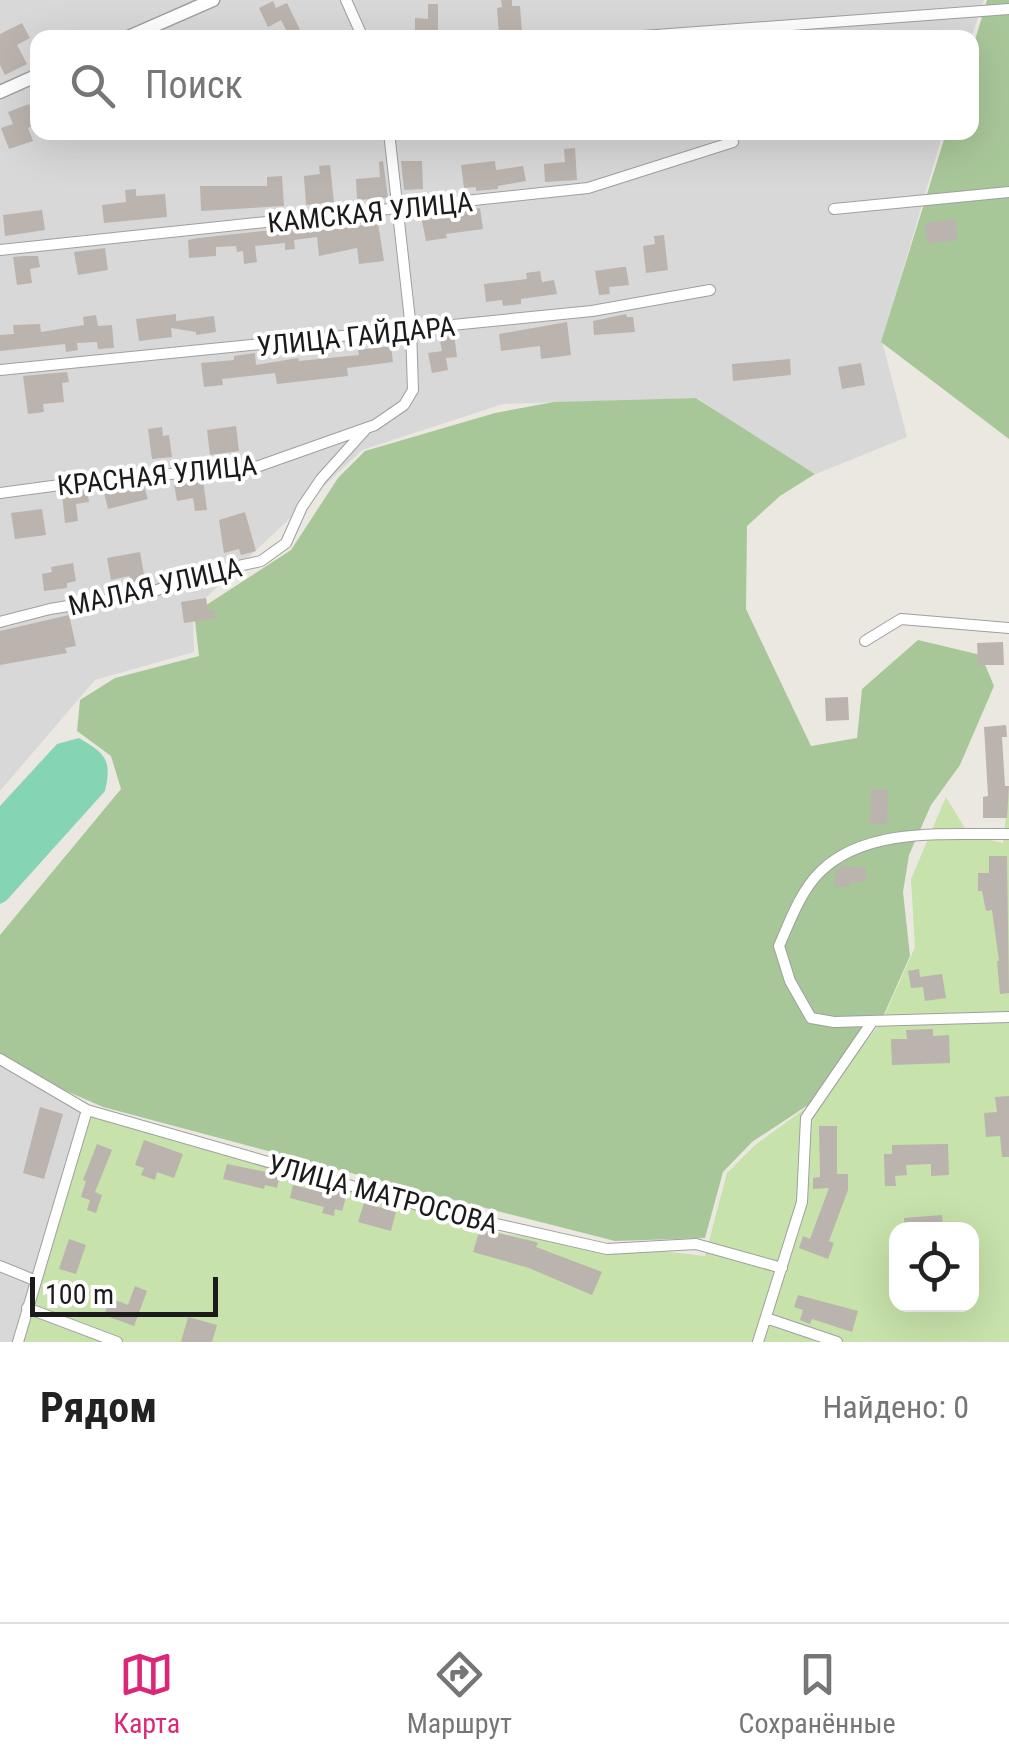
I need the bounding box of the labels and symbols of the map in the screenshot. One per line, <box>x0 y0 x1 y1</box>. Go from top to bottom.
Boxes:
street label: КАМСКАЯ УЛИЦА <box>266 185 474 240</box>
street label: УЛИЦА ГАЙДАРА <box>255 310 457 363</box>
street label: КРАСНАЯ УЛИЦА <box>56 449 259 502</box>
street label: МАЛАЯ УЛИЦА <box>65 550 245 622</box>
street label: УЛИЦА МАТРОСОВА <box>264 1148 501 1241</box>
scale bar <box>30 1272 218 1316</box>

